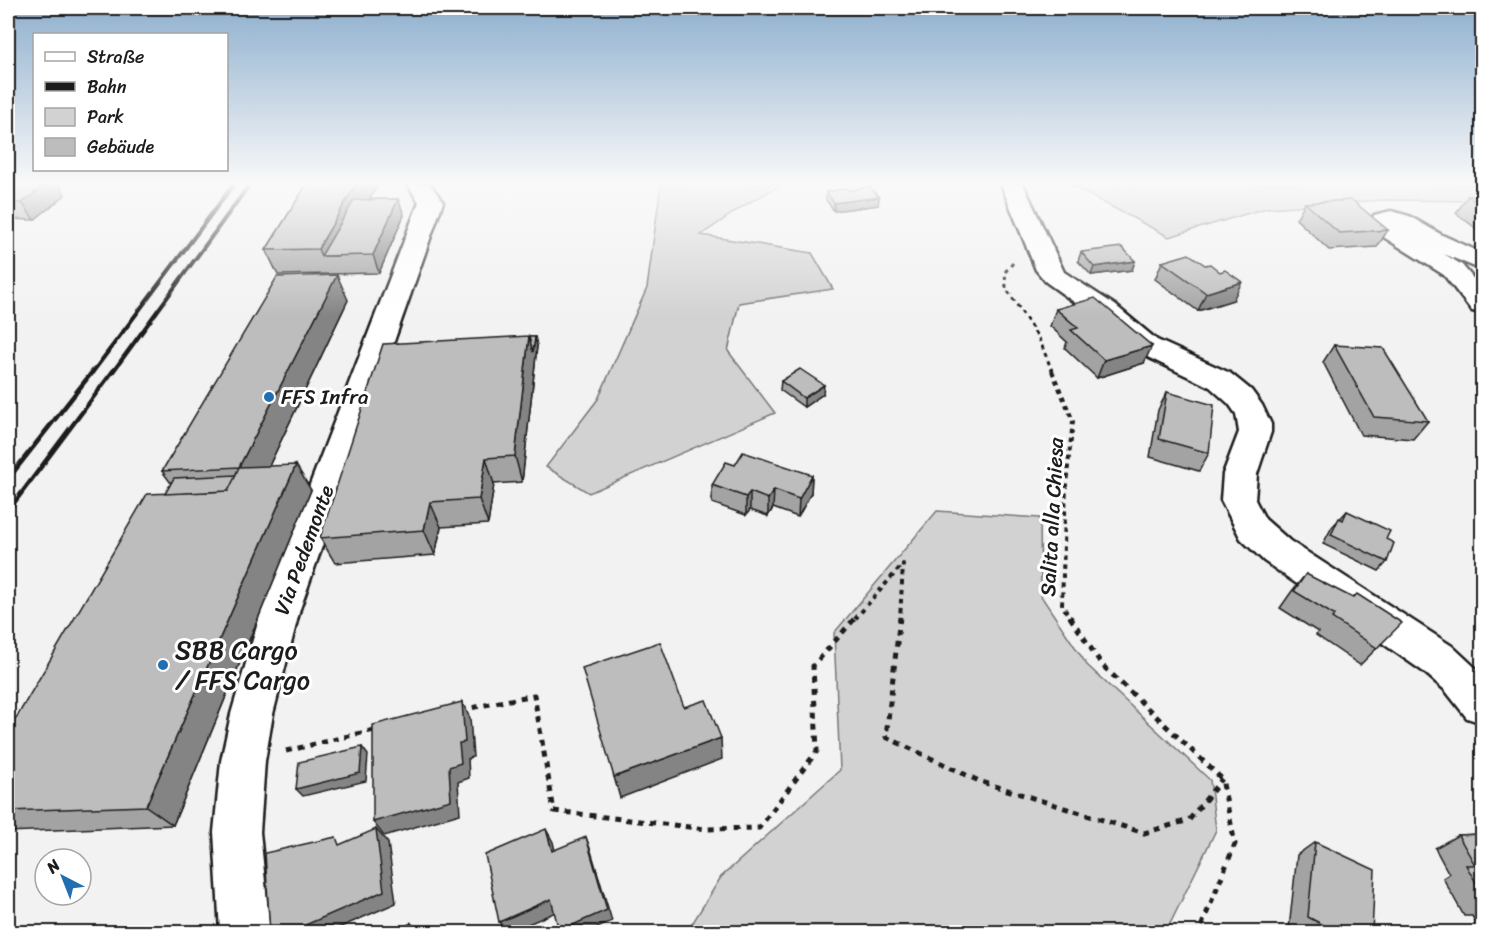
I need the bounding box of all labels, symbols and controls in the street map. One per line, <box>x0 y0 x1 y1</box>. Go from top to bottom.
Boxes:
legend <box>33 33 228 171</box>
text: Straße <box>87 41 144 73</box>
text: Bahn <box>87 71 127 103</box>
text: Park <box>87 101 124 133</box>
text: Gebäude <box>87 131 155 163</box>
place label: FFS Infra <box>281 378 369 416</box>
marker: FFS Infra <box>262 390 276 404</box>
street label: Salita alla Chiesa <box>1029 436 1075 597</box>
street label: Via Pedemonte <box>263 480 345 620</box>
place label: SBB Cargo / FFS Cargo <box>175 627 310 703</box>
marker: SBB Cargo / FFS Cargo <box>156 658 170 672</box>
north arrow <box>33 847 93 907</box>
text: N <box>39 851 68 881</box>

